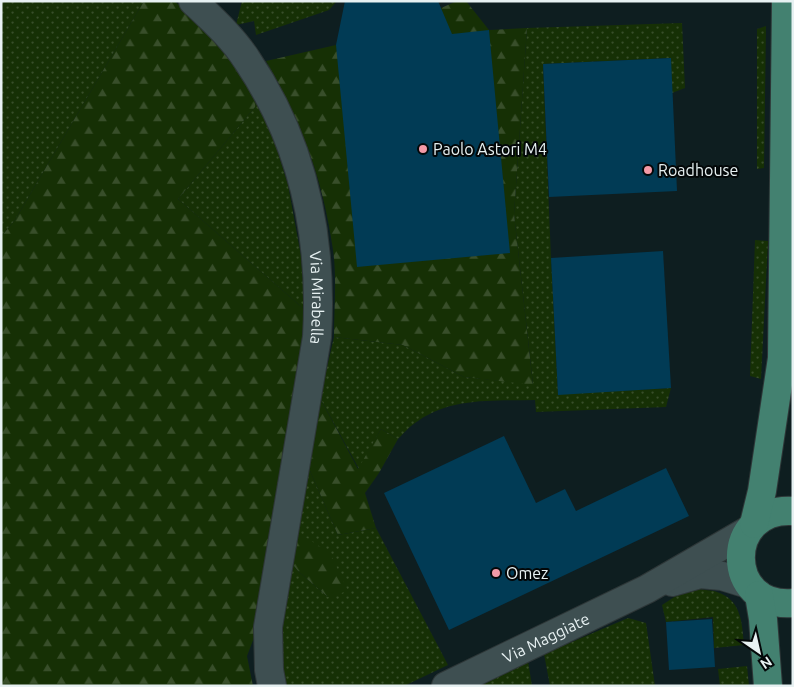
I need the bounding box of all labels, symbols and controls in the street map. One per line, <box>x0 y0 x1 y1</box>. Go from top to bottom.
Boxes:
place label: Paolo Astori M4 <box>433 140 547 158</box>
marker: Paolo Astori M4 <box>417 143 429 155</box>
place label: Roadhouse <box>658 161 738 179</box>
marker: Roadhouse <box>642 164 654 176</box>
street label: Via Mirabella <box>307 250 327 346</box>
place label: Omez <box>506 564 548 582</box>
marker: Omez <box>490 567 502 579</box>
street label: Via Maggiate <box>500 609 592 666</box>
north arrow <box>734 627 784 677</box>
text: N <box>757 653 775 672</box>

